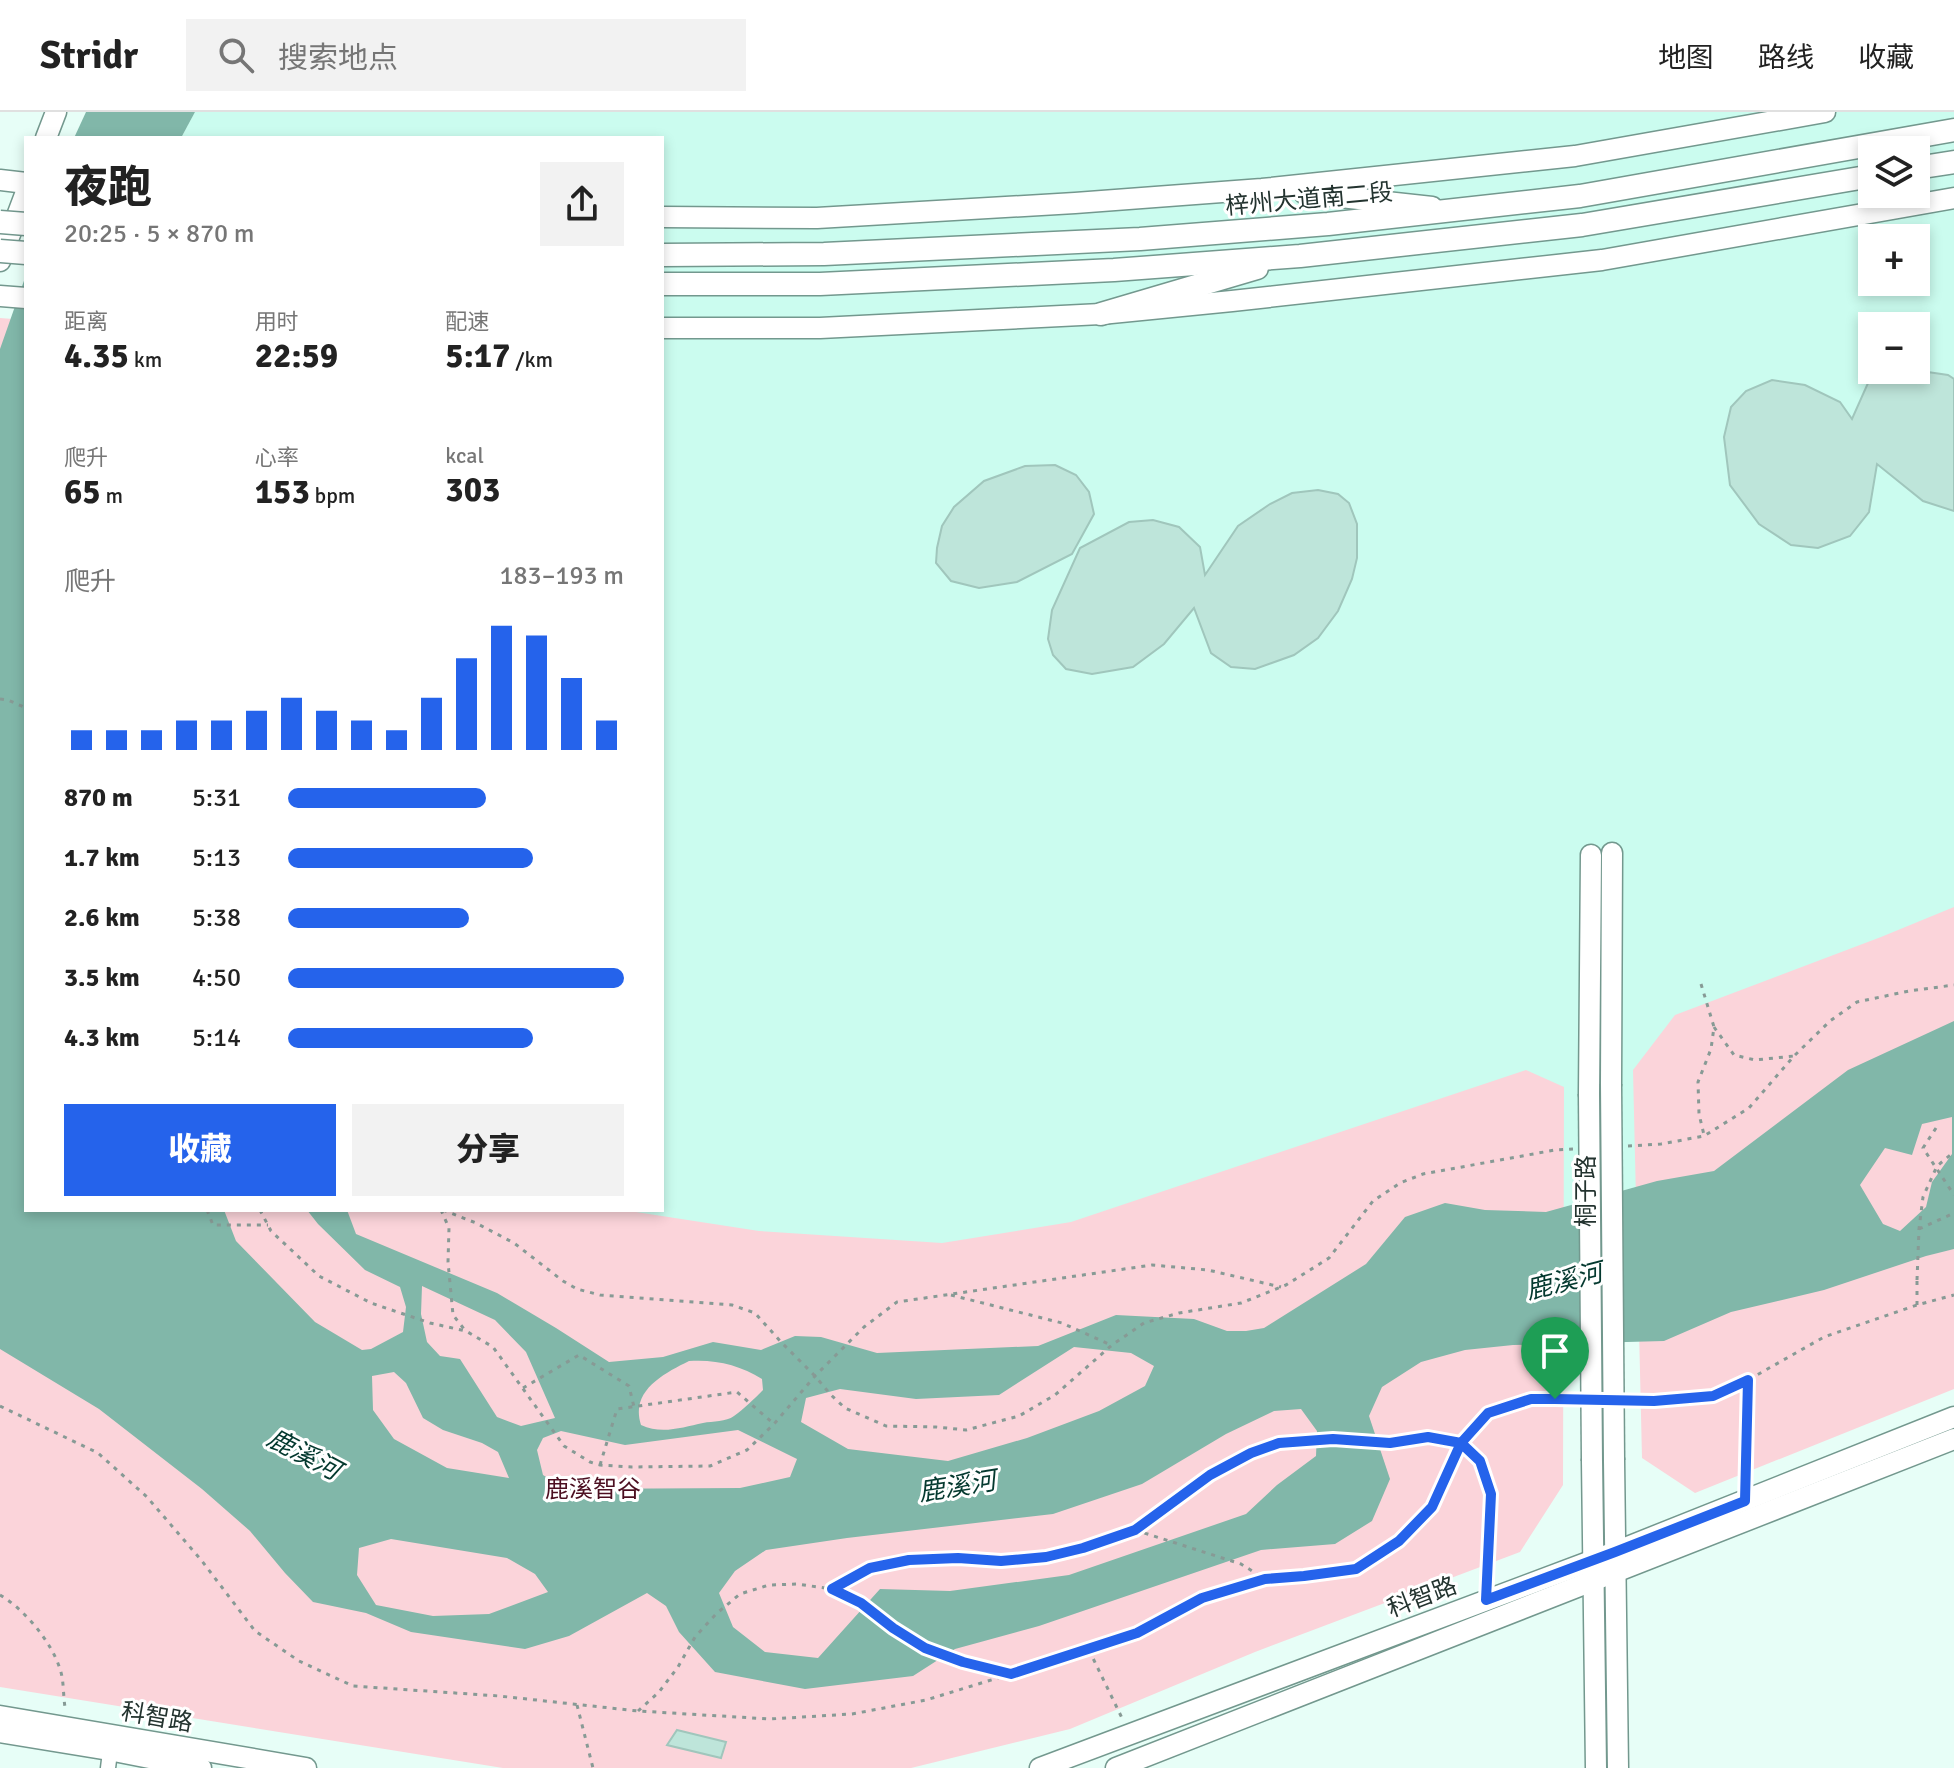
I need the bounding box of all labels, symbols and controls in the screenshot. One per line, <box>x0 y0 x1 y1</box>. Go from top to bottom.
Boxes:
search box <box>186 19 746 91</box>
text: Stridr <box>40 32 138 79</box>
icon: search <box>214 33 258 77</box>
text: 搜索地点 <box>278 40 398 77</box>
text: 地图 <box>1658 41 1714 75</box>
text: 路线 <box>1758 41 1814 75</box>
text: 收藏 <box>1858 41 1914 75</box>
map controls <box>1858 136 1930 384</box>
button: layers <box>1858 136 1930 208</box>
text: 夜跑 <box>64 161 152 215</box>
button: share <box>540 162 624 246</box>
street label: 梓州大道南二段 <box>1224 177 1394 221</box>
text: 20:25 · 5 × 870 m <box>64 218 255 250</box>
button: + <box>1858 224 1930 296</box>
text: 距离 <box>64 308 108 335</box>
text: 用时 <box>255 308 299 335</box>
text: 配速 <box>445 308 489 335</box>
button: − <box>1858 312 1930 384</box>
text: 4.35 <box>64 335 129 377</box>
text: 22:59 <box>255 335 338 377</box>
text: 5:17 <box>445 335 510 377</box>
text: km <box>129 346 162 373</box>
text: /km <box>510 346 553 373</box>
text: kcal <box>445 442 484 469</box>
text: 爬升 <box>64 444 108 471</box>
text: 心率 <box>255 444 299 471</box>
text: 303 <box>445 469 500 511</box>
text: 65 <box>64 471 101 513</box>
text: 153 <box>255 471 310 513</box>
text: m <box>101 482 123 509</box>
text: bpm <box>310 482 355 509</box>
text: 183–193 m <box>500 560 624 592</box>
text: 爬升 <box>64 566 116 598</box>
text: 870 m <box>64 782 133 814</box>
text: 5:31 <box>192 782 241 814</box>
text: 1.7 km <box>64 842 140 874</box>
text: 5:13 <box>192 842 241 874</box>
text: 2.6 km <box>64 902 140 934</box>
text: 5:38 <box>192 902 241 934</box>
text: 3.5 km <box>64 962 140 994</box>
text: 4:50 <box>192 962 241 994</box>
text: 4.3 km <box>64 1022 140 1054</box>
text: 5:14 <box>192 1022 241 1054</box>
button: 收藏 <box>64 1104 336 1196</box>
button: 分享 <box>352 1104 624 1196</box>
street label: 桐子路 <box>1571 1155 1601 1227</box>
water label: 鹿溪河 <box>1523 1256 1611 1307</box>
pin <box>1521 1317 1589 1399</box>
icon: arrive <box>1533 1329 1577 1373</box>
water label: 鹿溪河 <box>262 1422 350 1490</box>
water label: 鹿溪河 <box>916 1464 1003 1509</box>
park label: 鹿溪智谷 <box>545 1474 641 1504</box>
street label: 科智路 <box>1383 1570 1461 1624</box>
street label: 科智路 <box>119 1696 195 1738</box>

